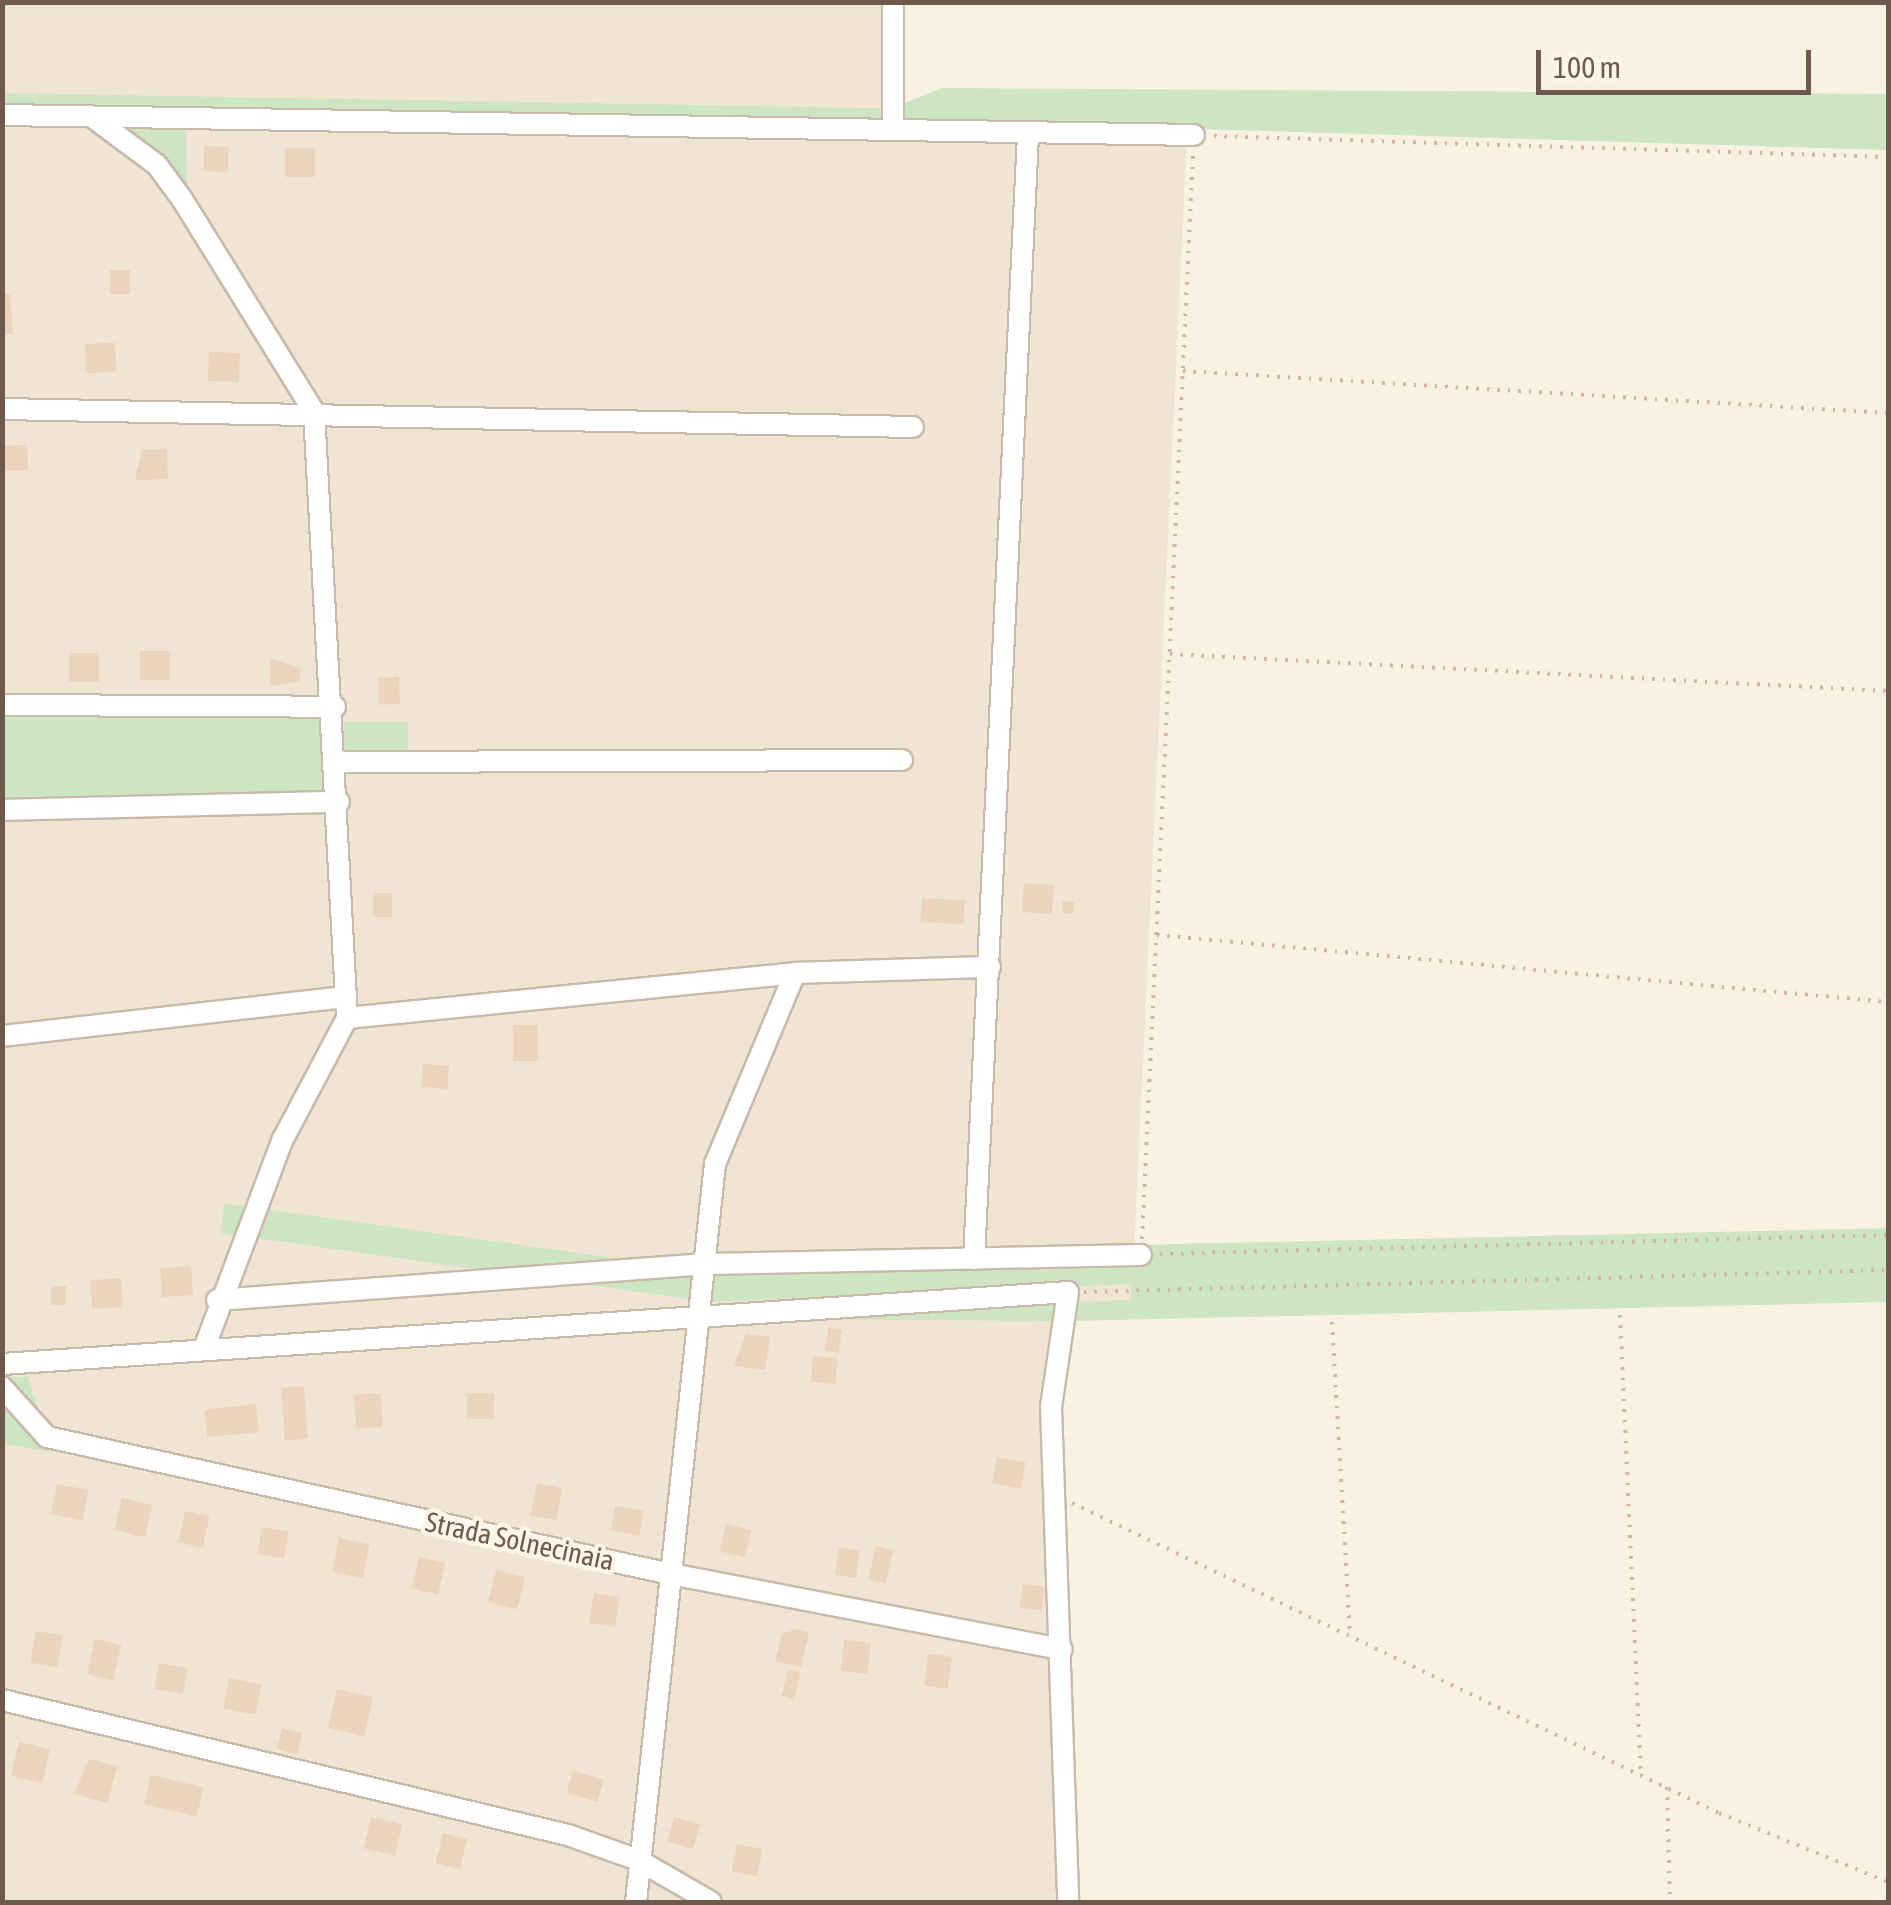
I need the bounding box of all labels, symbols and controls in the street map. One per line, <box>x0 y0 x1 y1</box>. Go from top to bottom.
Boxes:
scale bar <box>1541 30 1816 92</box>
text: 100 m <box>1553 50 1621 84</box>
street label: Strada Solnecinaia <box>423 1505 617 1577</box>

